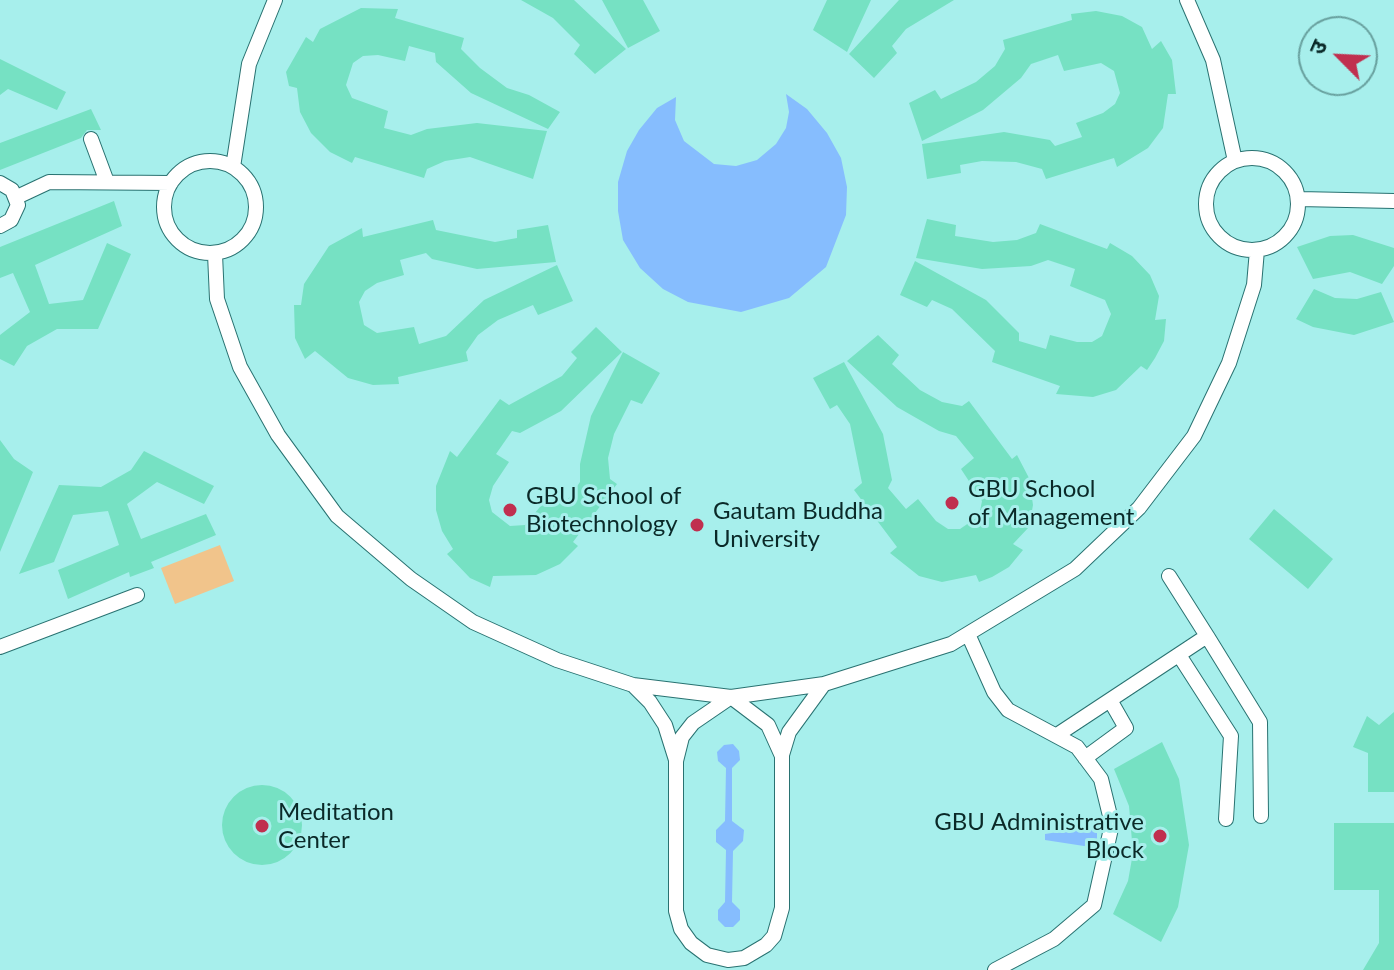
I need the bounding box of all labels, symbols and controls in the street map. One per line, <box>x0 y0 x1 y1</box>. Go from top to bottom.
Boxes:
north arrow <box>1298 16 1378 96</box>
text: उ <box>1302 35 1332 58</box>
place label: GBU School of Management <box>968 475 1134 531</box>
place label: GBU School of Biotechnology <box>526 482 681 538</box>
marker: GBU School of Management <box>943 494 961 512</box>
place label: Gautam Buddha University <box>713 497 883 553</box>
marker: GBU School of Biotechnology <box>501 501 519 519</box>
marker: Gautam Buddha University <box>688 516 706 534</box>
place label: Meditation Center <box>278 798 394 854</box>
place label: GBU Administrative Block <box>934 808 1144 864</box>
marker: Meditation Center <box>253 817 271 835</box>
marker: GBU Administrative Block <box>1151 827 1169 845</box>

